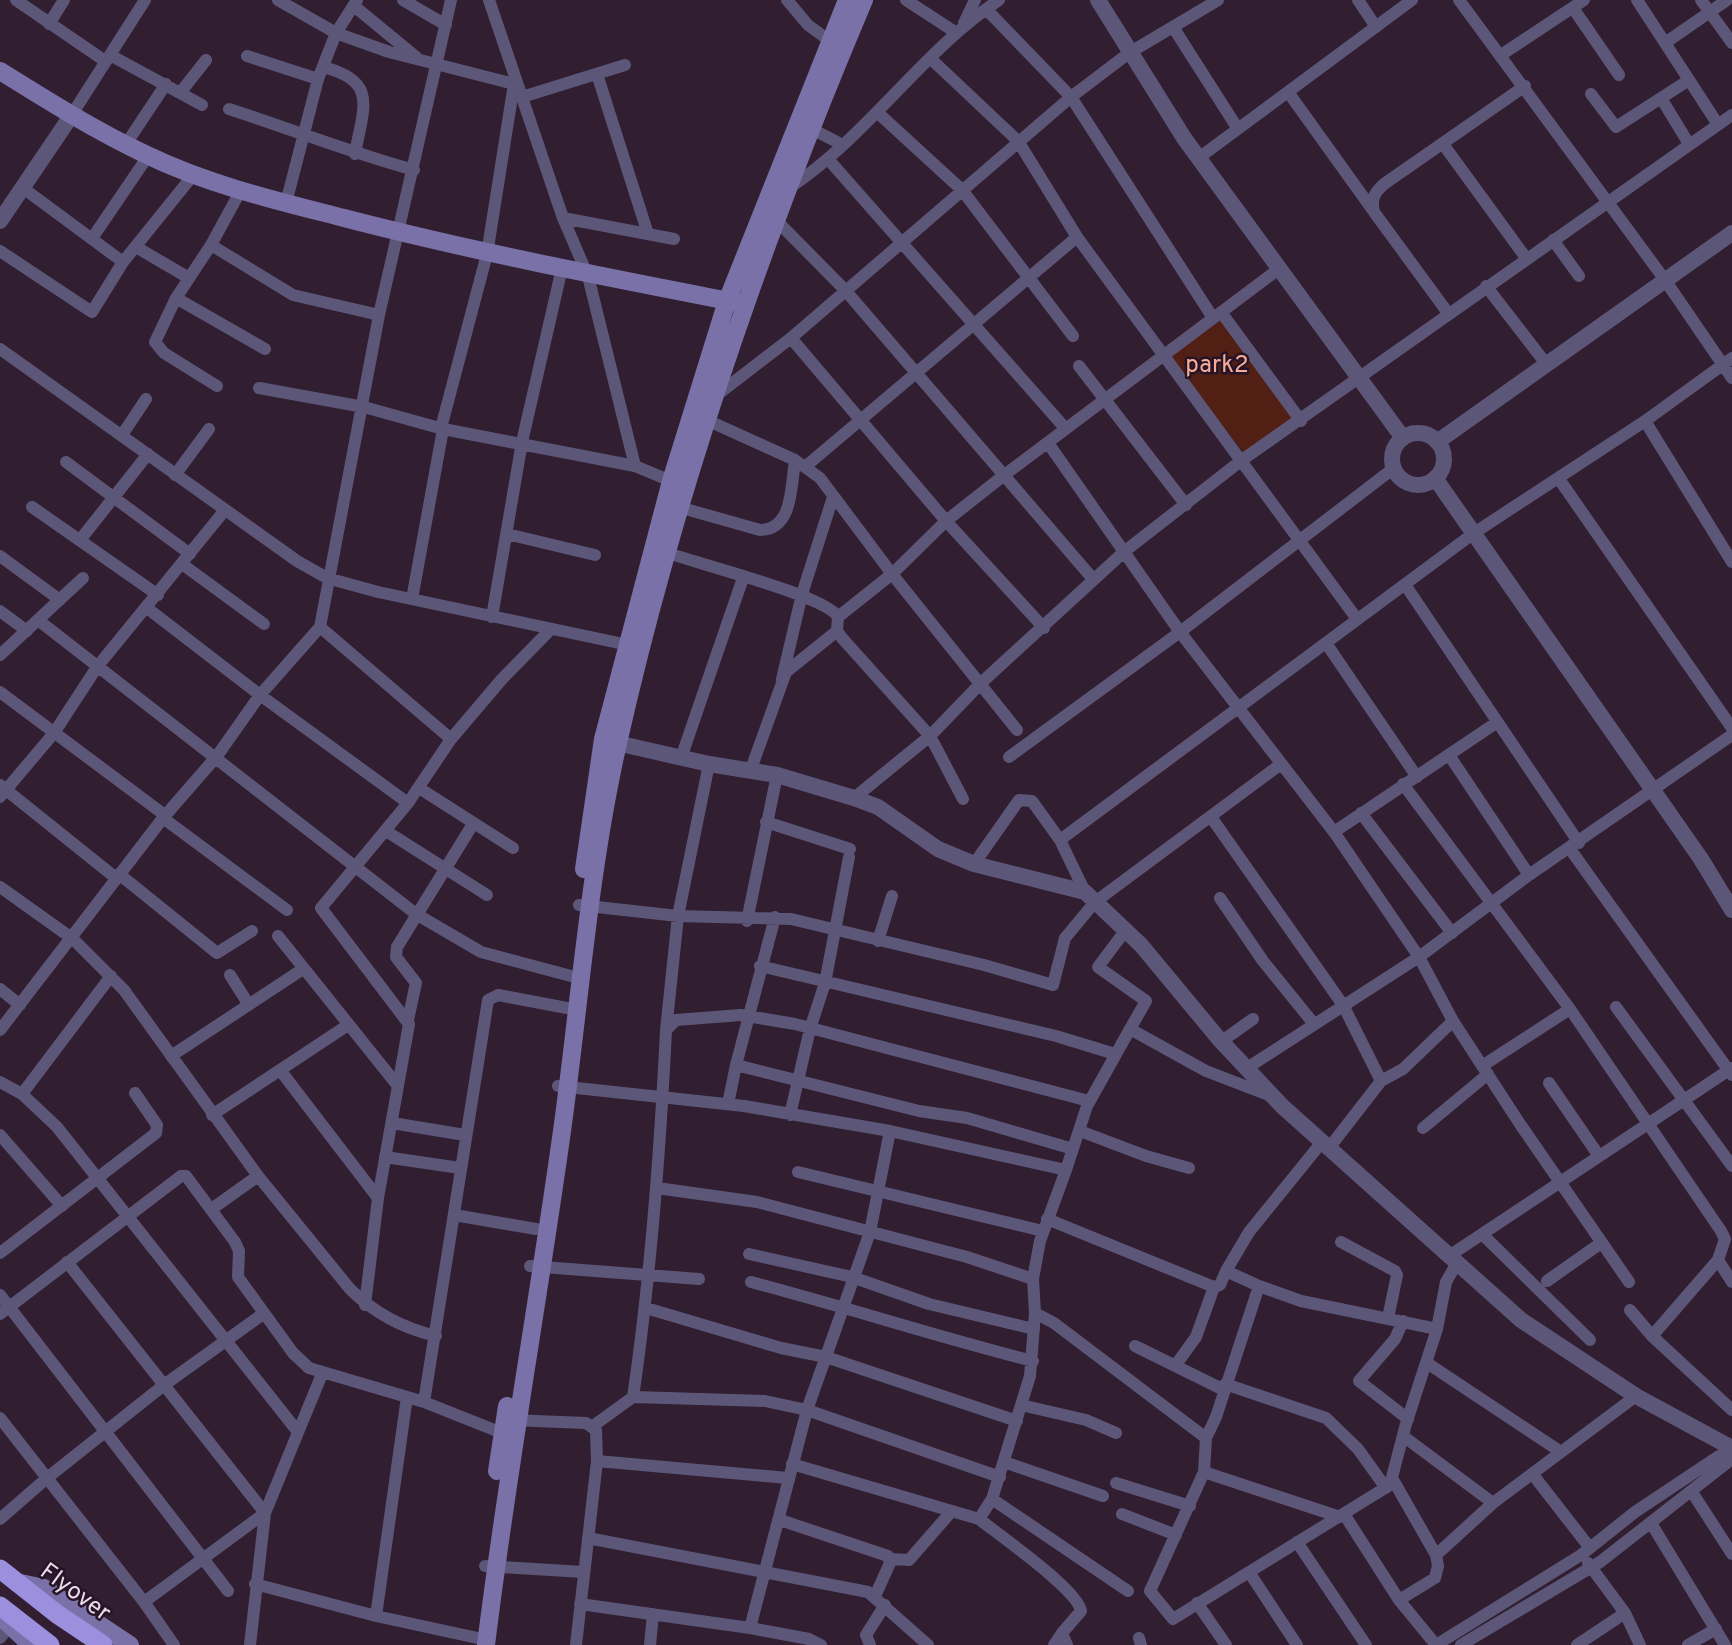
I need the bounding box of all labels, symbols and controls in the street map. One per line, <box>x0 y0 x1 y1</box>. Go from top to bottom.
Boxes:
park label: park2 <box>1185 353 1249 381</box>
street label: Flyover <box>33 1559 115 1629</box>

